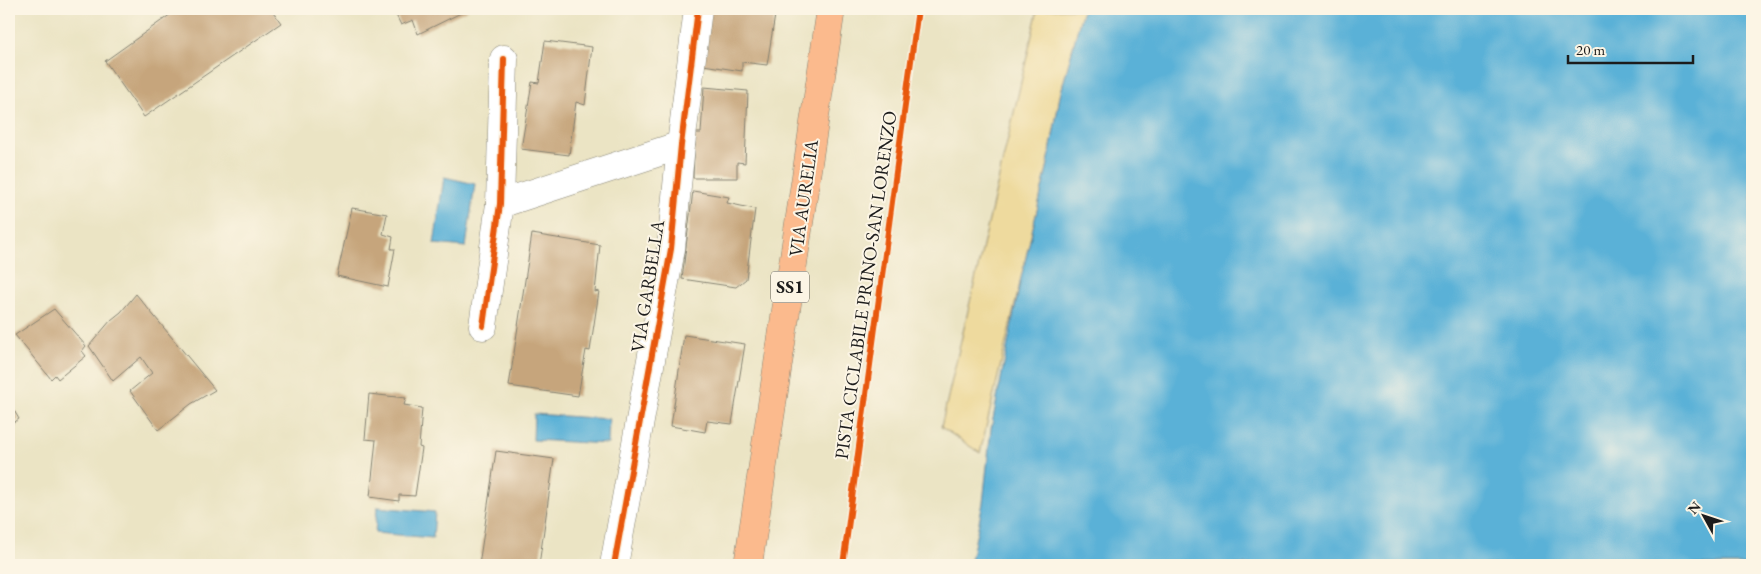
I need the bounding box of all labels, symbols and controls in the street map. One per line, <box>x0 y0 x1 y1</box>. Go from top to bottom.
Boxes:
scale bar <box>1568 32 1694 64</box>
text: 20 m <box>1576 40 1605 59</box>
street label: PISTA CICLABILE PRINO-SAN LORENZO <box>829 109 902 461</box>
street label: VIA AURELIA <box>783 137 824 258</box>
street label: VIA GARBELLA <box>625 217 670 354</box>
road number: SS1 <box>771 272 809 302</box>
north arrow <box>1678 492 1728 542</box>
text: N <box>1684 497 1705 518</box>

